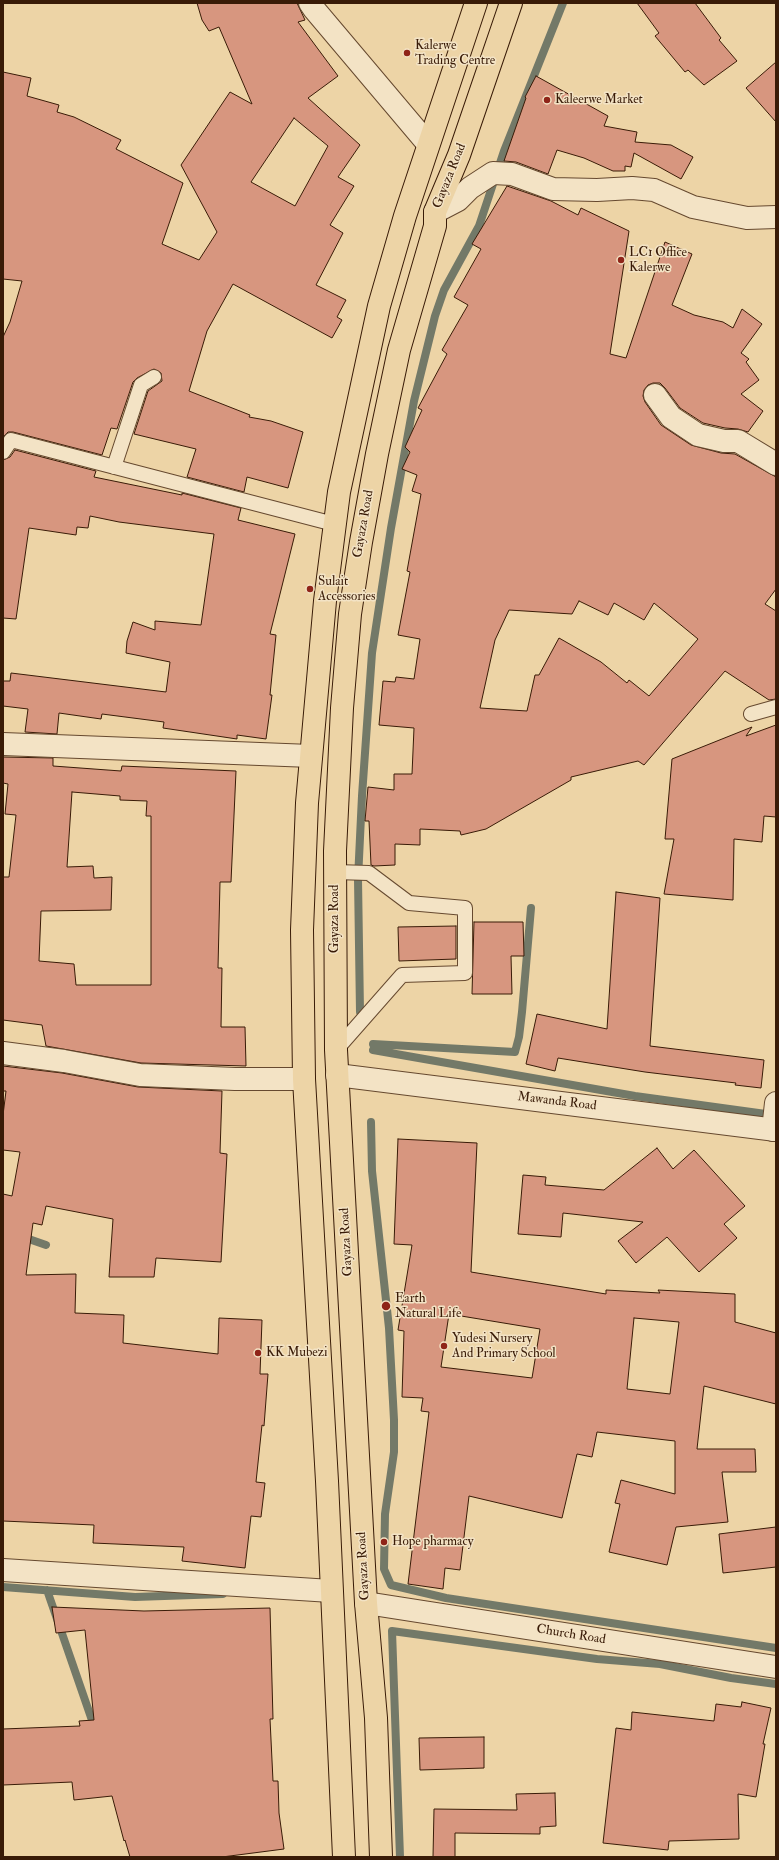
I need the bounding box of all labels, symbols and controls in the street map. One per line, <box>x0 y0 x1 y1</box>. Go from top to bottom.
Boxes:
place label: Kalerwe Trading Centre <box>415 38 495 69</box>
marker: Kalerwe Trading Centre <box>402 48 412 58</box>
place label: Kaleerwe Market <box>555 92 643 108</box>
marker: Kaleerwe Market <box>542 95 552 105</box>
street label: Gayaza Road <box>430 141 470 211</box>
place label: LC1 Office Kalerwe <box>629 245 687 276</box>
marker: LC1 Office Kalerwe <box>616 255 626 265</box>
street label: Gayaza Road <box>350 489 378 559</box>
place label: Sulait Accessories <box>318 574 375 605</box>
marker: Sulait Accessories <box>305 584 315 594</box>
street label: Gayaza Road <box>327 885 343 953</box>
street label: Mawanda Road <box>517 1089 597 1115</box>
street label: Gayaza Road <box>337 1207 357 1277</box>
place label: Earth Natural Life <box>395 1291 461 1322</box>
marker: Earth Natural Life <box>380 1300 392 1312</box>
place label: Yudesi Nursery And Primary School <box>452 1331 556 1362</box>
marker: Yudesi Nursery And Primary School <box>439 1341 449 1351</box>
place label: KK Mubezi <box>266 1345 328 1361</box>
marker: KK Mubezi <box>253 1348 263 1358</box>
street label: Gayaza Road <box>354 1531 374 1601</box>
place label: Hope pharmacy <box>392 1534 473 1550</box>
marker: Hope pharmacy <box>379 1537 389 1547</box>
street label: Church Road <box>535 1622 607 1648</box>

